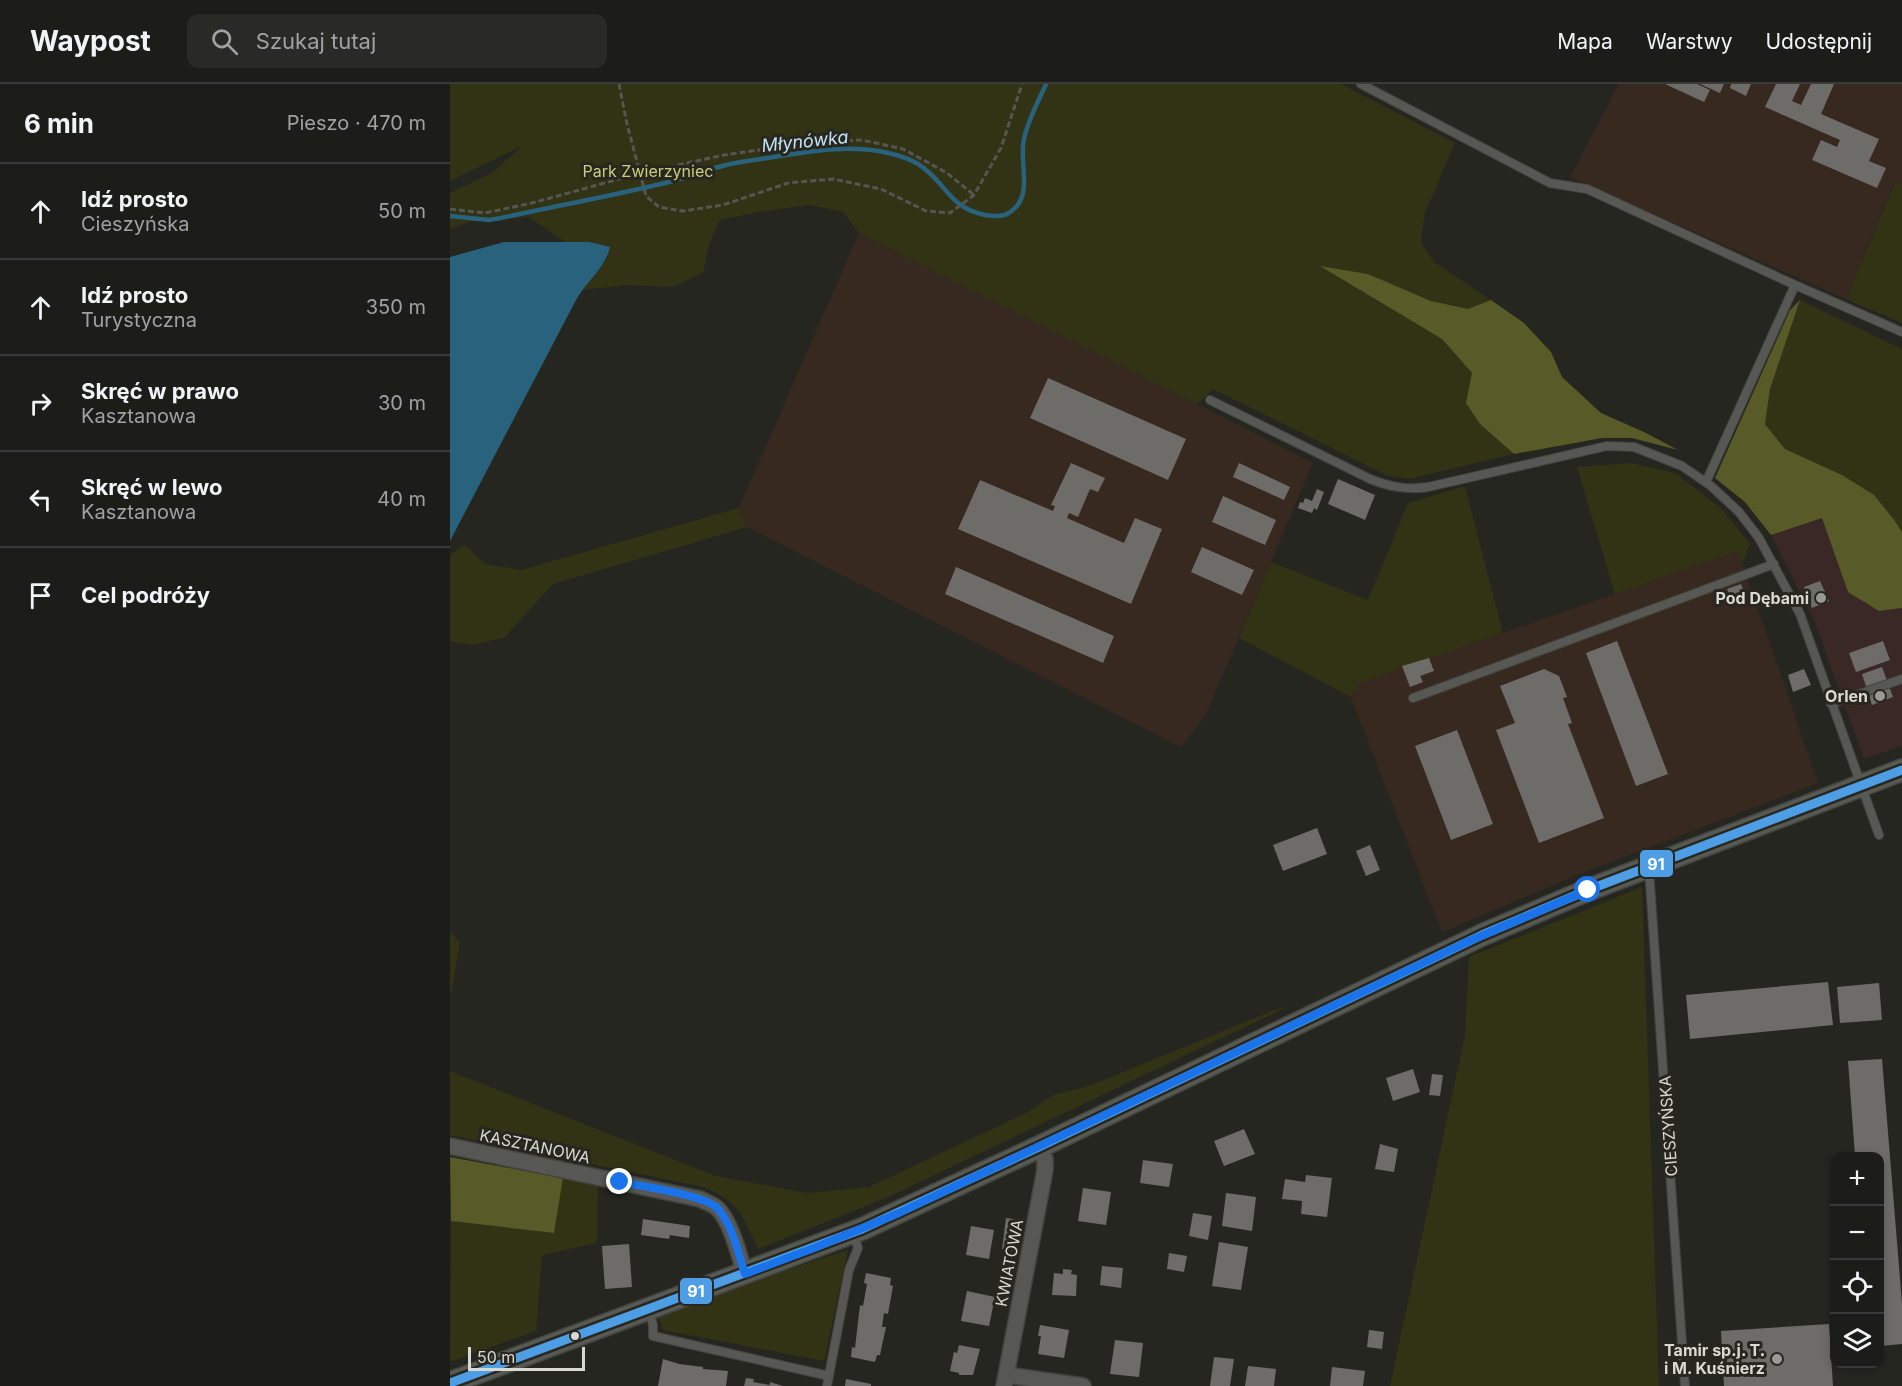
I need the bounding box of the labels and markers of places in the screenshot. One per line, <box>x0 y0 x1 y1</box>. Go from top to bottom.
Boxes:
place label: Pod Dębami <box>1716 588 1809 608</box>
marker: Pod Dębami <box>1814 591 1828 605</box>
place label: Orlen <box>1825 686 1868 706</box>
marker: Orlen <box>1873 689 1887 703</box>
unlabelled marker <box>569 1330 581 1342</box>
place label: Tamir sp.j. T. i M. Kuśnierz <box>1664 1340 1765 1378</box>
marker: Tamir sp.j. T. i M. Kuśnierz <box>1770 1352 1784 1366</box>

